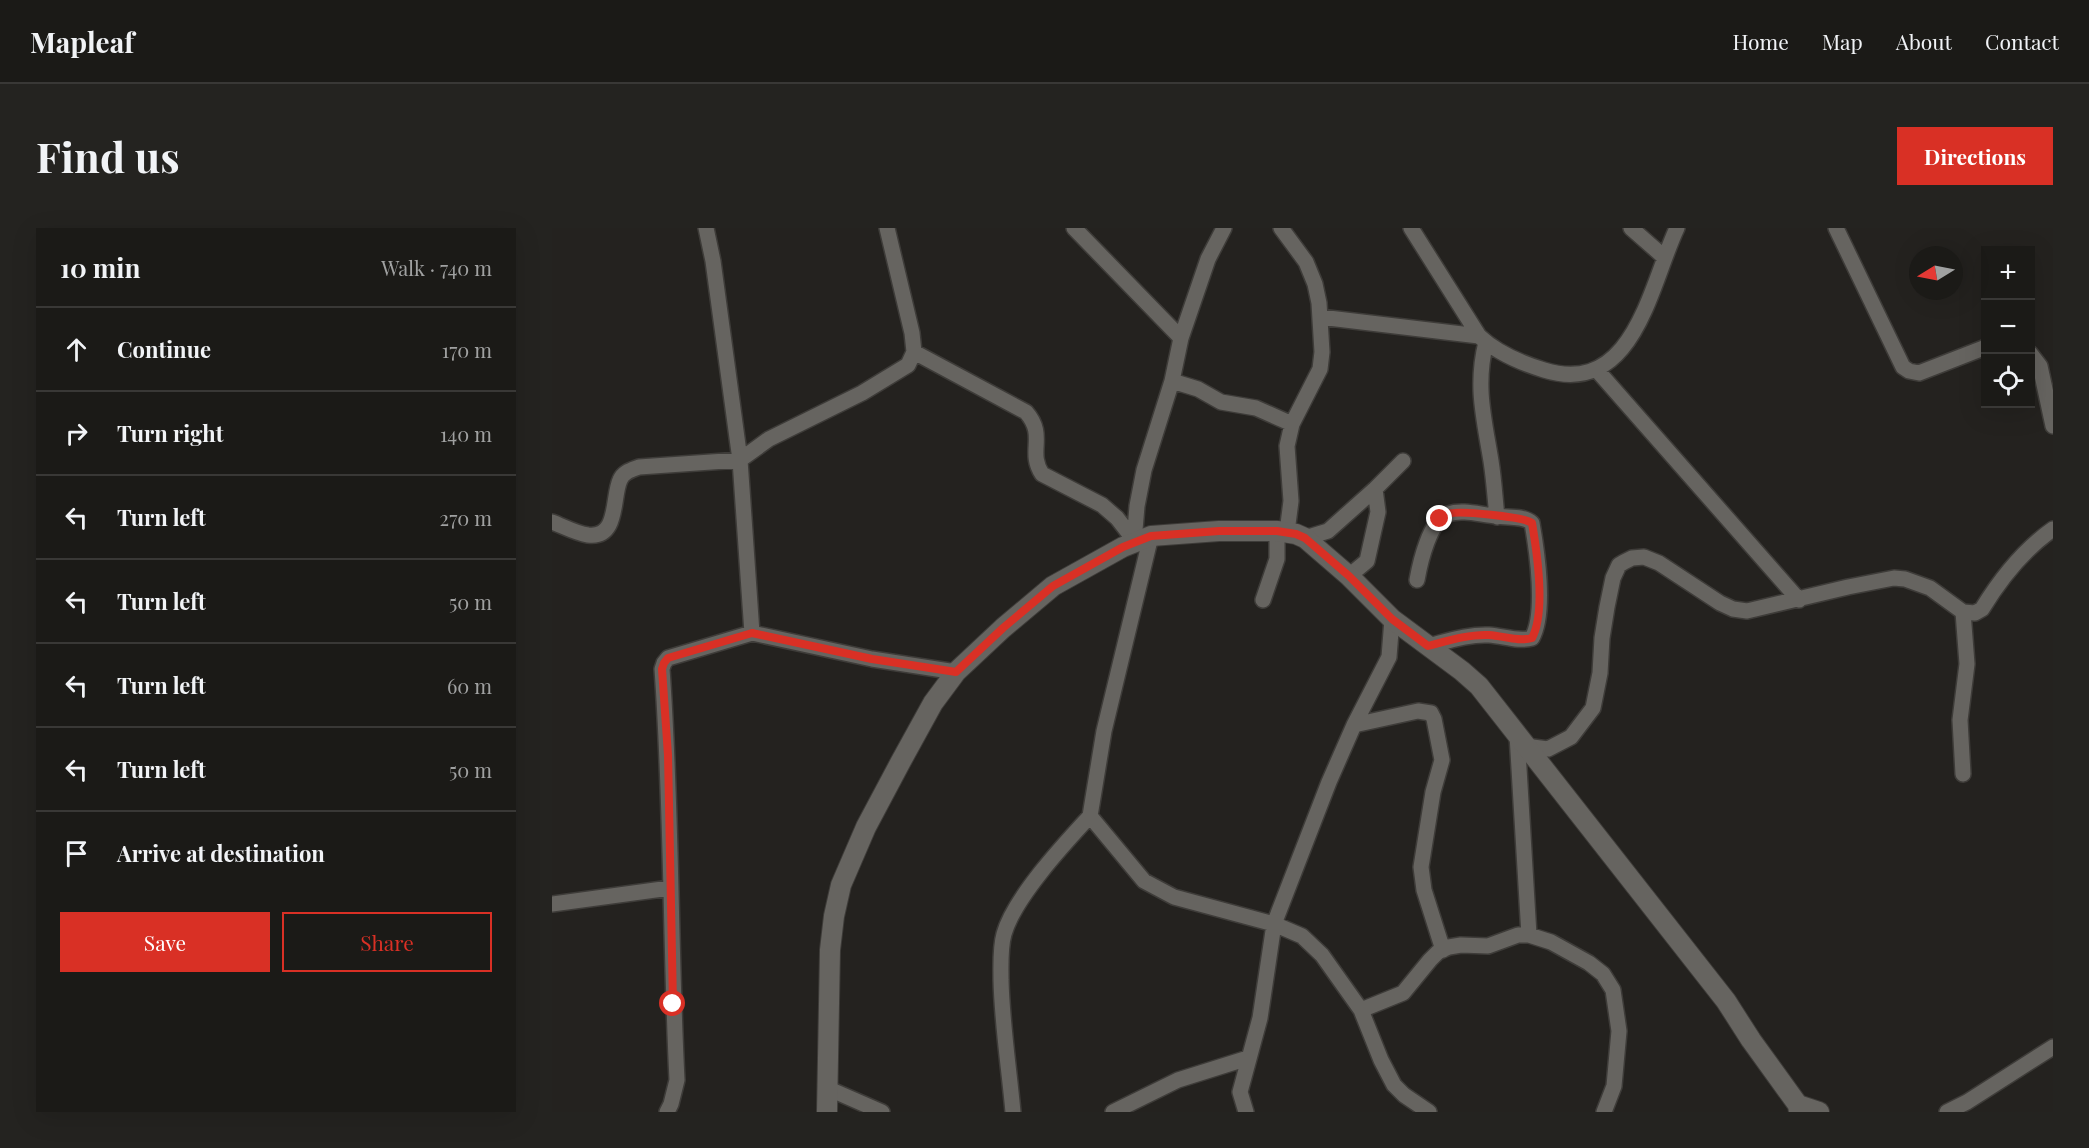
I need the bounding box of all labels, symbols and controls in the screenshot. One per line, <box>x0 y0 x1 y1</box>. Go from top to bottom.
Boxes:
text: Mapleaf <box>30 23 134 60</box>
text: Home <box>1733 27 1789 55</box>
text: Map <box>1822 27 1863 55</box>
text: About <box>1896 27 1952 55</box>
text: Contact <box>1985 27 2059 55</box>
button: Directions <box>1897 127 2053 185</box>
text: Find us <box>36 128 180 184</box>
north arrow <box>1909 246 1963 300</box>
map controls <box>1981 246 2035 408</box>
button: + <box>1981 246 2035 300</box>
text: 10 min <box>60 250 140 285</box>
text: Walk · 740 m <box>381 254 492 281</box>
button: − <box>1981 300 2035 354</box>
icon: ahead <box>60 333 93 366</box>
text: Continue <box>117 334 211 364</box>
text: 170 m <box>442 336 492 363</box>
button: locate <box>1981 354 2035 408</box>
icon: right <box>60 417 93 450</box>
text: Turn right <box>117 418 223 448</box>
text: 140 m <box>440 420 492 447</box>
icon: left <box>60 501 93 534</box>
text: Turn left <box>117 502 206 532</box>
text: 270 m <box>440 504 492 531</box>
route end <box>1426 505 1452 531</box>
icon: left <box>60 585 93 618</box>
text: Turn left <box>117 586 206 616</box>
text: 50 m <box>449 588 492 615</box>
icon: left <box>60 669 93 702</box>
text: Turn left <box>117 670 206 700</box>
text: 60 m <box>447 672 492 699</box>
icon: left <box>60 753 93 786</box>
text: Turn left <box>117 754 206 784</box>
text: 50 m <box>449 756 492 783</box>
icon: arrive <box>60 837 93 870</box>
text: Arrive at destination <box>117 838 325 868</box>
button: Save <box>60 912 270 972</box>
button: Share <box>282 912 492 972</box>
route start <box>659 990 685 1016</box>

